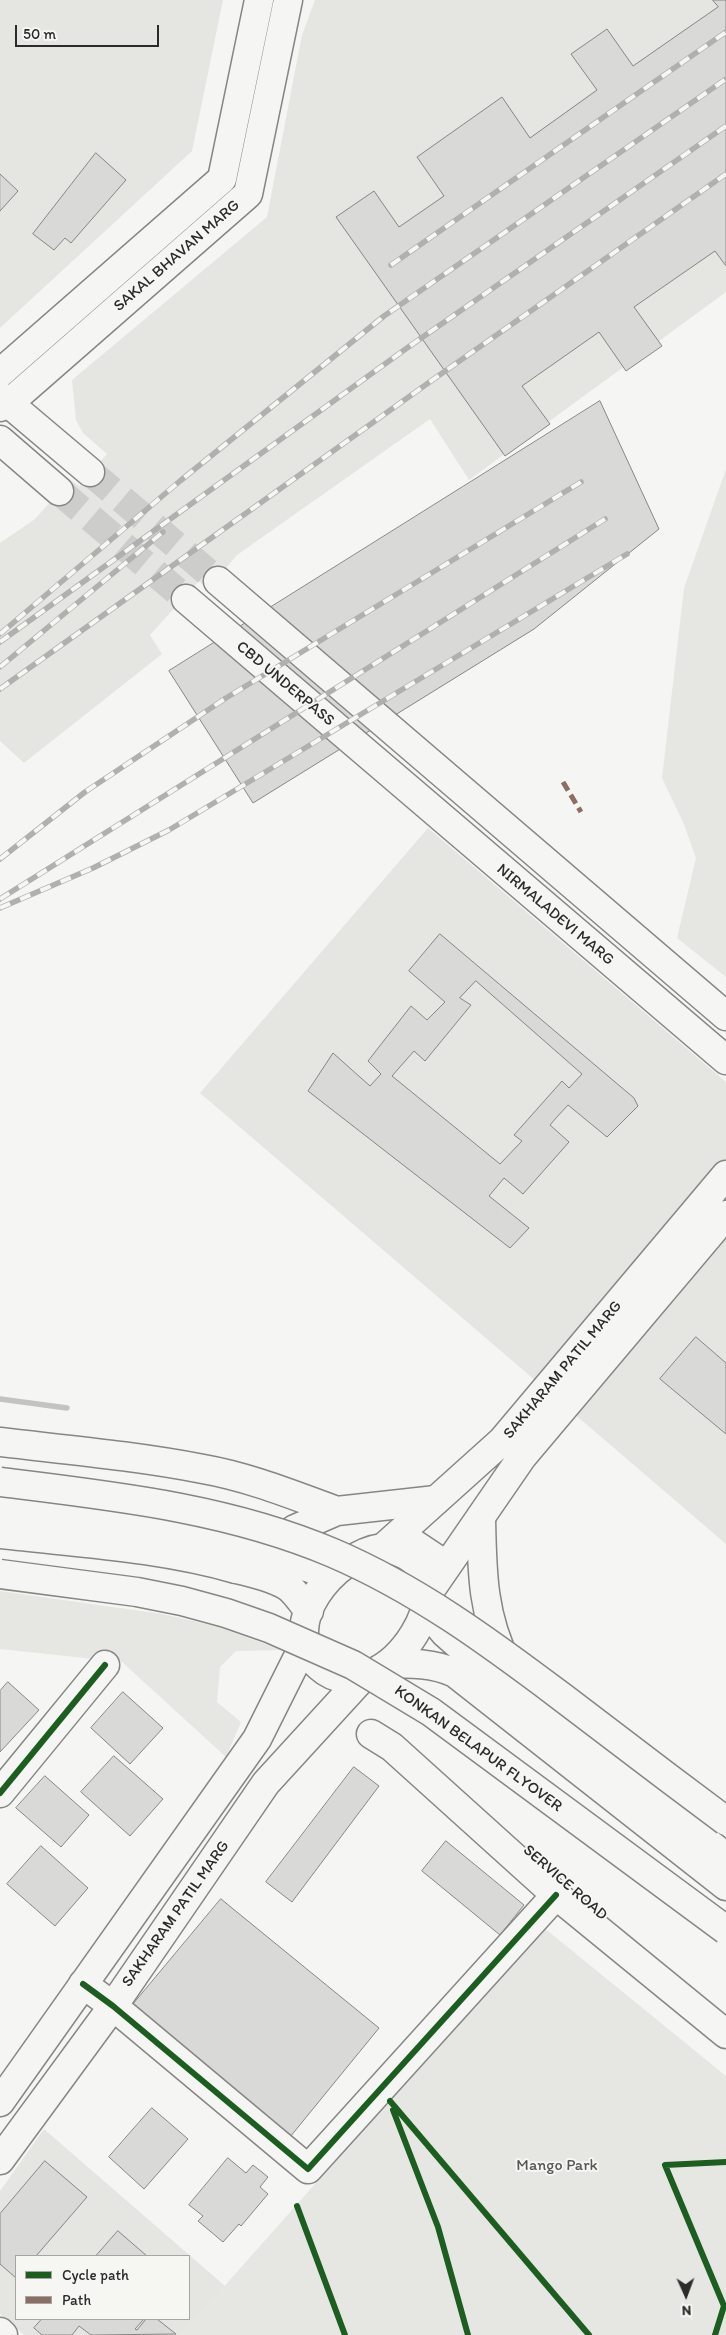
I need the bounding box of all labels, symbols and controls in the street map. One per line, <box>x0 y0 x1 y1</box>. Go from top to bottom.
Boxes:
scale bar <box>18 15 161 47</box>
text: 50 m <box>23 25 56 43</box>
street label: SAKAL BHAVAN MARG <box>110 196 244 316</box>
street label: CBD UNDERPASS <box>232 637 338 731</box>
street label: NIRMALADEVI MARG <box>492 860 618 970</box>
street label: SAKHARAM PATIL MARG <box>500 1297 626 1443</box>
street label: KONKAN BELAPUR FLYOVER <box>390 1682 566 1816</box>
street label: SAKHARAM PATIL MARG <box>118 1837 234 1991</box>
street label: SERVICE ROAD <box>519 1841 611 1925</box>
park label: Mango Park <box>516 2156 598 2176</box>
legend <box>15 2255 190 2320</box>
text: Cycle path <box>62 2266 129 2284</box>
north arrow <box>661 2270 711 2320</box>
text: Path <box>62 2291 91 2309</box>
text: N <box>682 2302 692 2319</box>

